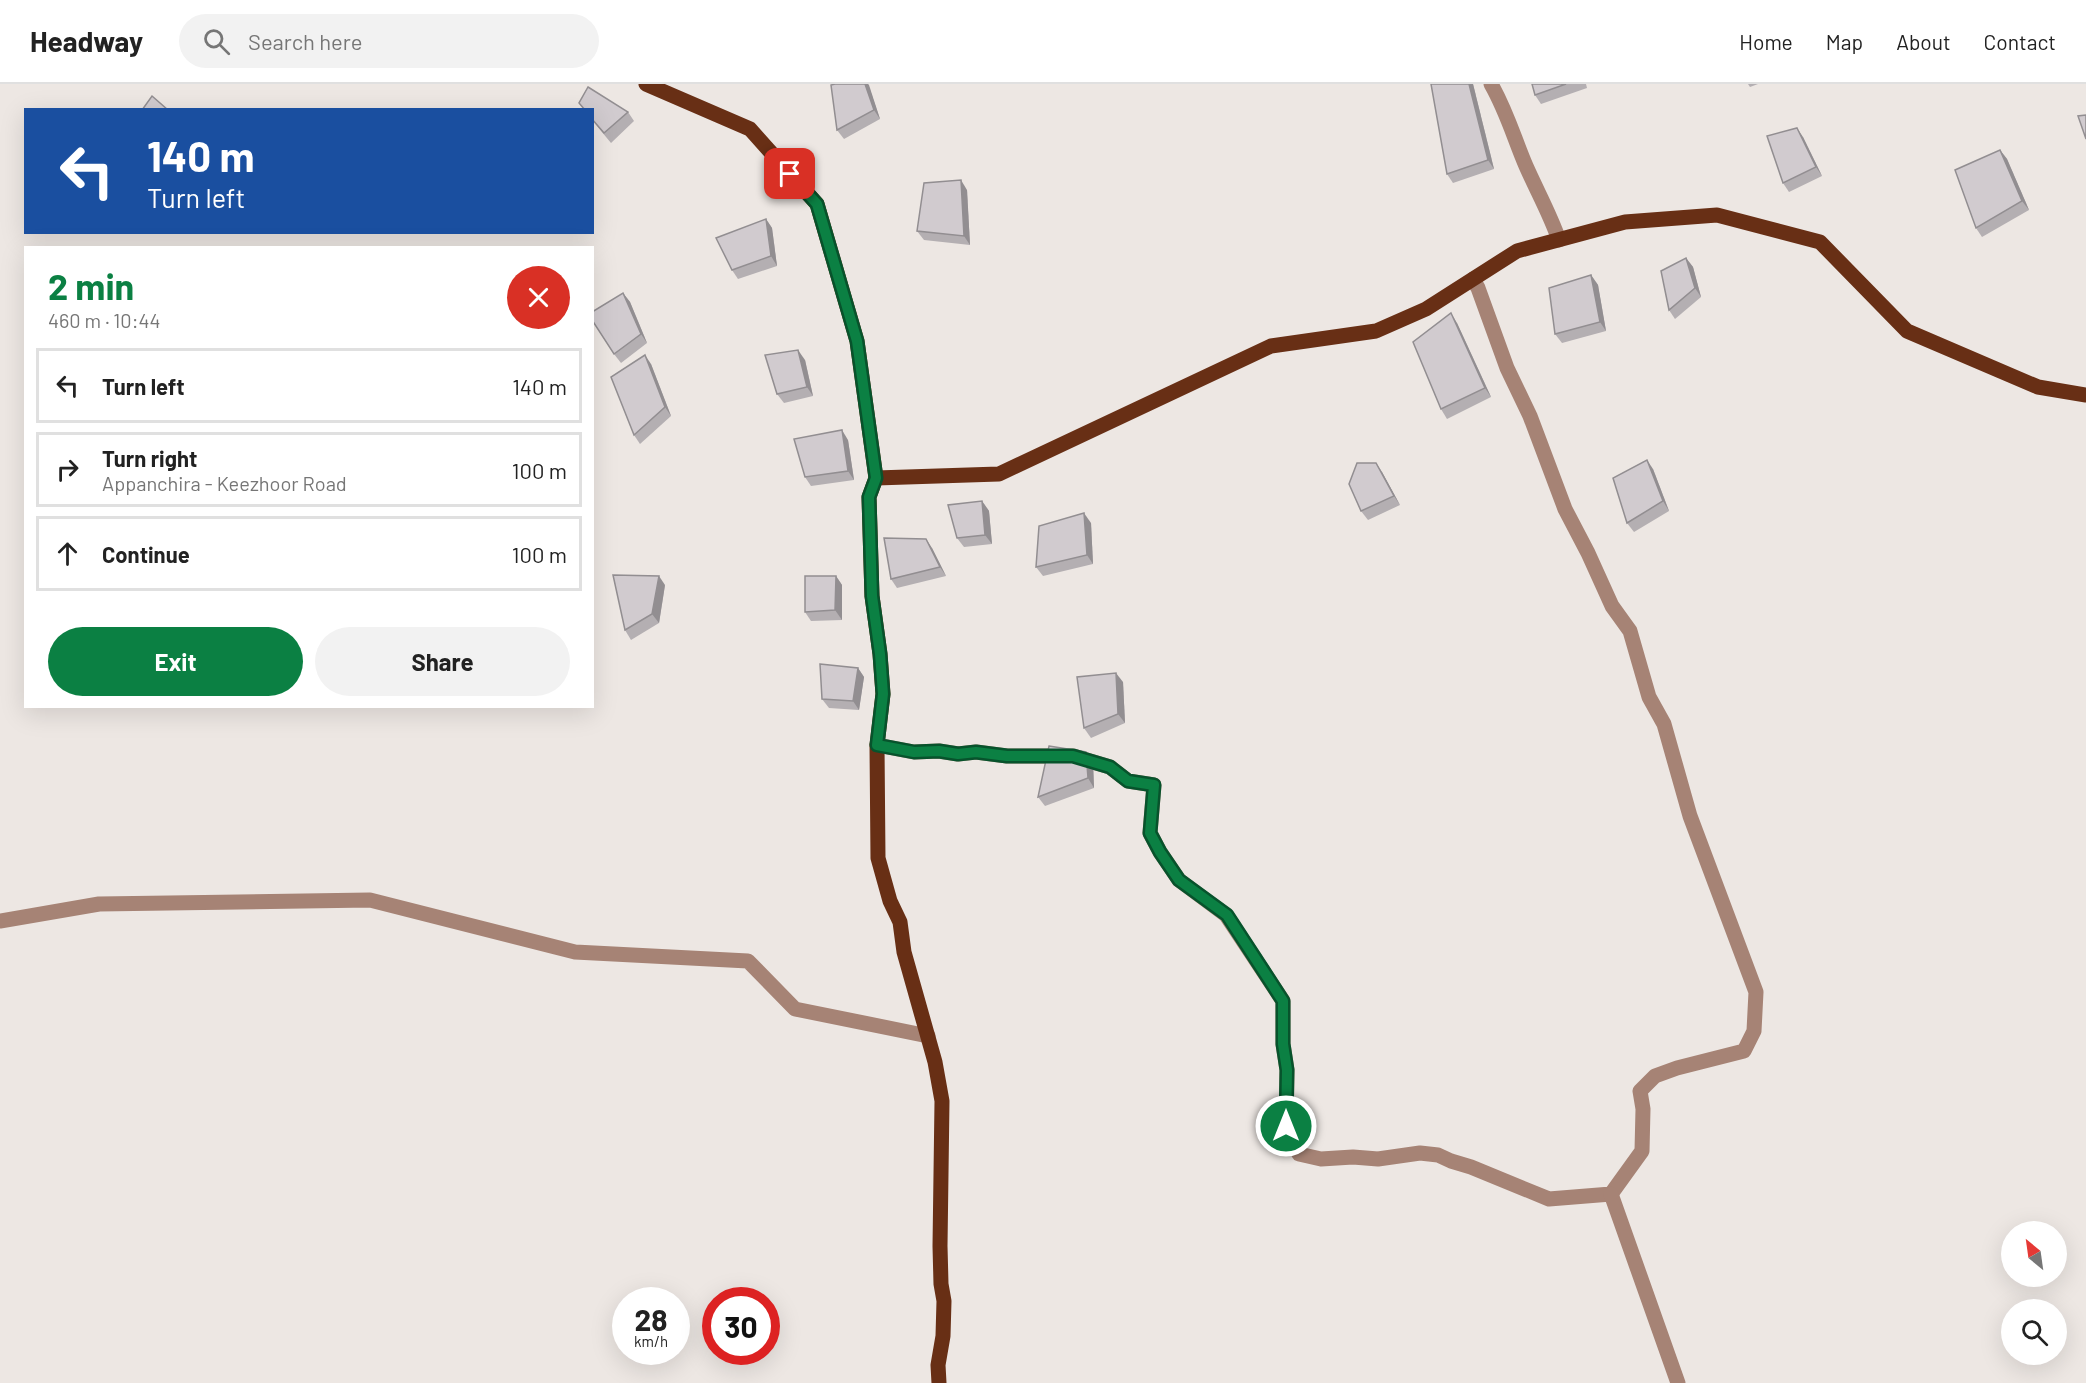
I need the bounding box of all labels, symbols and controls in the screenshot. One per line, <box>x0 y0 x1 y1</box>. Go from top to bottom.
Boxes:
search box <box>179 14 599 68</box>
text: Headway <box>30 24 143 58</box>
icon: search <box>200 25 233 58</box>
text: Search here <box>248 28 362 54</box>
text: Home <box>1739 29 1793 54</box>
text: Map <box>1826 29 1863 54</box>
text: About <box>1896 29 1951 54</box>
text: Contact <box>1984 29 2056 54</box>
text: 140 m <box>147 130 255 180</box>
icon: left <box>48 132 126 210</box>
pin <box>764 148 815 199</box>
icon: arrive <box>773 157 806 190</box>
text: Turn left <box>147 181 245 213</box>
text: 2 min <box>48 264 134 307</box>
button: close <box>507 266 570 329</box>
text: 460 m · 10:44 <box>48 308 160 332</box>
icon: left <box>51 369 84 402</box>
text: Turn left <box>102 373 185 399</box>
text: 140 m <box>512 373 567 399</box>
text: Turn right <box>102 445 197 471</box>
icon: right <box>51 453 84 486</box>
text: 100 m <box>512 457 567 483</box>
text: Appanchira - Keezhoor Road <box>102 471 347 495</box>
icon: ahead <box>51 537 84 570</box>
text: Continue <box>102 541 190 567</box>
text: 100 m <box>512 541 567 567</box>
button: Exit <box>48 627 303 696</box>
button: Share <box>315 627 570 696</box>
position arrow <box>1254 1094 1318 1158</box>
north arrow <box>2001 1221 2067 1287</box>
map controls <box>2001 1221 2067 1365</box>
speed limit sign: 30 <box>702 1287 780 1365</box>
button: search <box>2001 1299 2067 1365</box>
text: 28 <box>634 1301 668 1337</box>
text: km/h <box>634 1332 668 1350</box>

